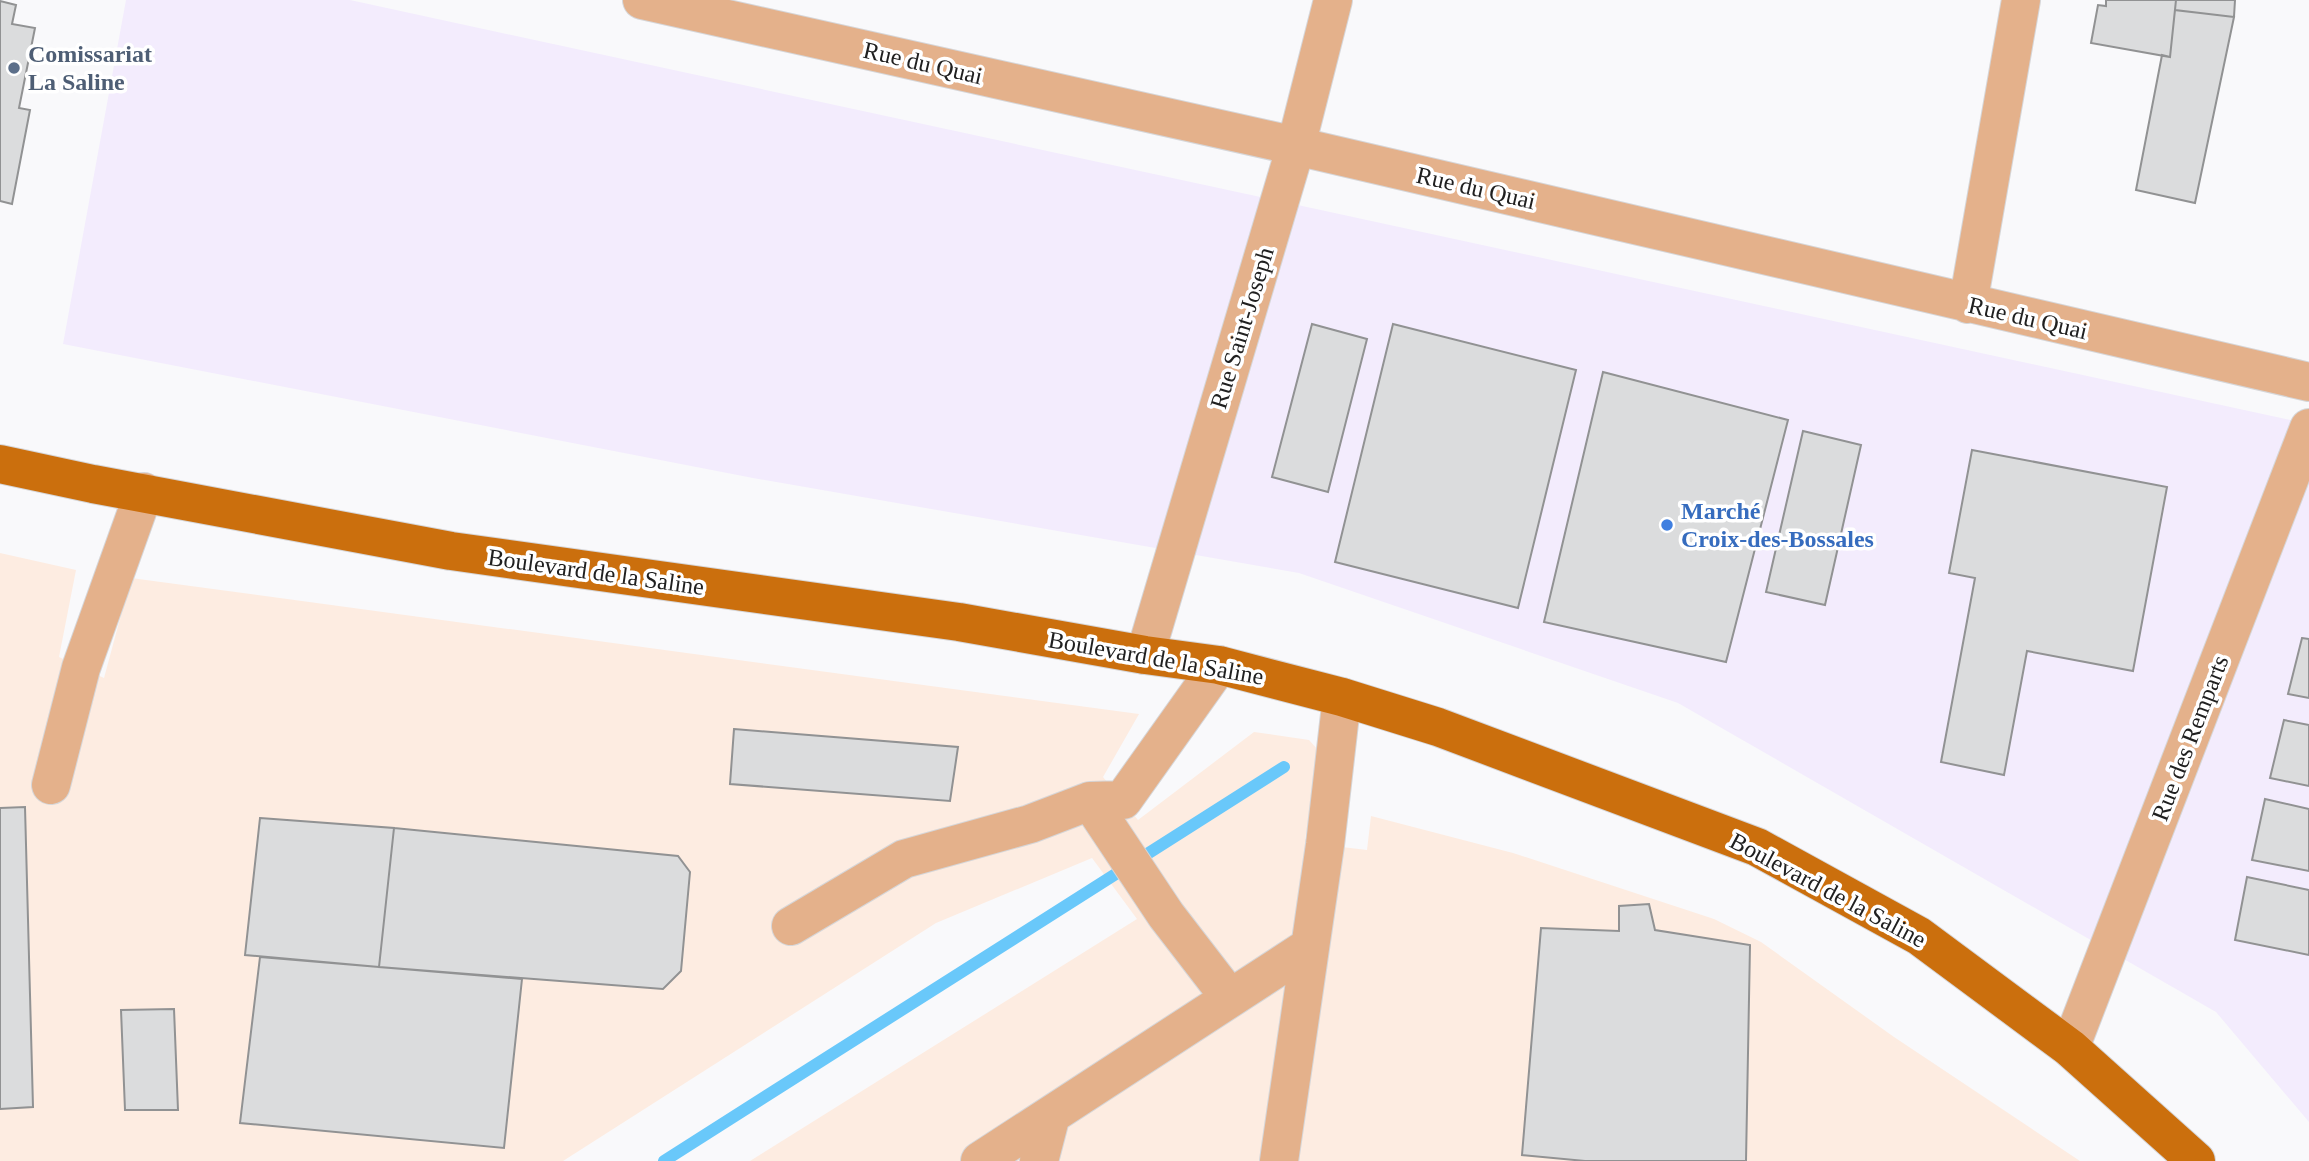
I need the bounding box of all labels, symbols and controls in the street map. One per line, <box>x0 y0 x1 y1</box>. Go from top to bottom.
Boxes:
street label: Rue du Quai <box>861 37 985 89</box>
place label: Comissariat La Saline <box>28 41 152 95</box>
marker: Comissariat La Saline <box>6 60 22 76</box>
street label: Rue du Quai <box>1414 162 1538 214</box>
street label: Rue Saint-Joseph <box>1205 244 1279 412</box>
street label: Rue du Quai <box>1966 292 2090 344</box>
place label: Marché Croix-des-Bossales <box>1681 498 1874 552</box>
marker: Marché Croix-des-Bossales <box>1659 517 1675 533</box>
street label: Boulevard de la Saline <box>486 544 706 600</box>
street label: Boulevard de la Saline <box>1046 626 1266 690</box>
street label: Rue des Remparts <box>2147 652 2233 824</box>
street label: Boulevard de la Saline <box>1726 827 1930 953</box>

